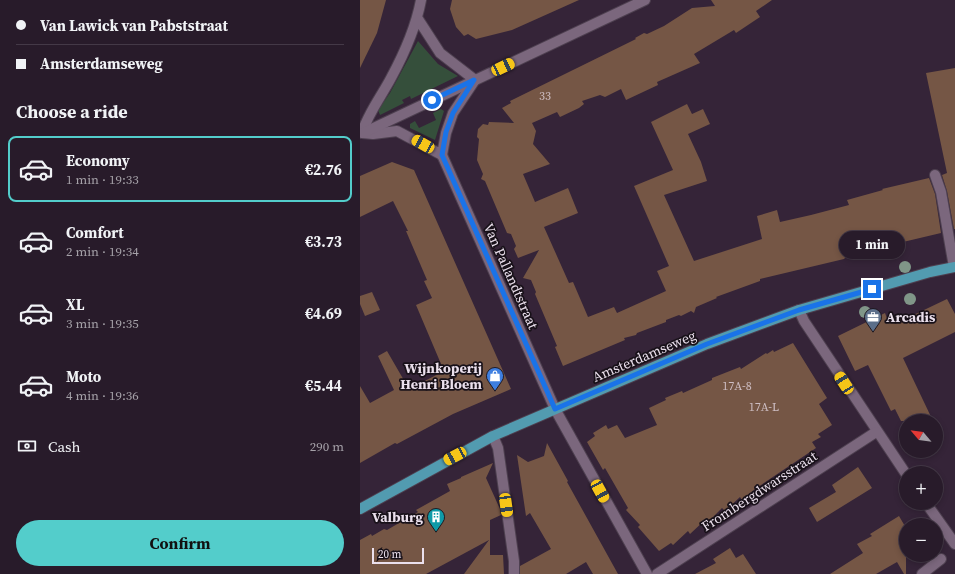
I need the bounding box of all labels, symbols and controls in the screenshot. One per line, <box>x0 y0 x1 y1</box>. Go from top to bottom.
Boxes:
text: Van Lawick van Pabststraat <box>40 15 228 36</box>
text: Amsterdamseweg <box>40 53 163 74</box>
car <box>490 56 516 78</box>
house number: 33 <box>539 88 551 104</box>
route start <box>423 91 441 109</box>
text: Choose a ride <box>16 99 128 124</box>
car <box>410 133 436 155</box>
text: Economy <box>66 150 130 171</box>
icon: car <box>18 151 54 187</box>
text: €2.76 <box>305 159 342 180</box>
text: 1 min · 19:33 <box>66 171 139 188</box>
street label: Van Pallandtstraat <box>479 220 543 333</box>
text: Comfort <box>66 222 124 243</box>
icon: car <box>18 223 54 259</box>
text: €3.73 <box>305 231 342 252</box>
callout: 1 min <box>839 231 905 259</box>
text: 1 min <box>855 236 889 253</box>
text: 2 min · 19:34 <box>66 243 139 260</box>
route end <box>863 280 881 298</box>
text: XL <box>66 294 85 315</box>
icon: car <box>18 295 54 331</box>
text: €4.69 <box>305 303 342 324</box>
office icon: Arcadis <box>863 307 883 332</box>
place label: Arcadis <box>886 307 936 327</box>
text: 3 min · 19:35 <box>66 315 139 332</box>
street label: Amsterdamseweg <box>589 325 699 387</box>
place label: Wijnkoperij Henri Bloem <box>400 358 482 394</box>
text: Moto <box>66 366 101 387</box>
shop icon: Wijnkoperij Henri Bloem <box>485 366 505 391</box>
icon: car <box>18 367 54 403</box>
car <box>832 370 856 396</box>
text: €5.44 <box>305 375 342 396</box>
house number: 17A-8 <box>722 378 752 394</box>
text: 4 min · 19:36 <box>66 387 139 404</box>
house number: 17A-L <box>749 399 779 415</box>
north arrow <box>899 414 943 458</box>
map controls <box>899 414 943 562</box>
icon: cash <box>16 435 38 457</box>
text: Cash <box>48 436 80 457</box>
text: 290 m <box>310 438 344 455</box>
car <box>442 445 468 467</box>
street label: Frombergdwarsstraat <box>697 446 821 536</box>
button: + <box>899 466 943 510</box>
car <box>589 478 611 504</box>
car <box>498 492 514 518</box>
place label: Valburg <box>372 507 423 527</box>
building icon: Valburg <box>426 507 446 532</box>
button: − <box>899 518 943 562</box>
button: Confirm <box>16 520 344 566</box>
scale bar <box>372 546 424 565</box>
text: 20 m <box>378 547 401 562</box>

